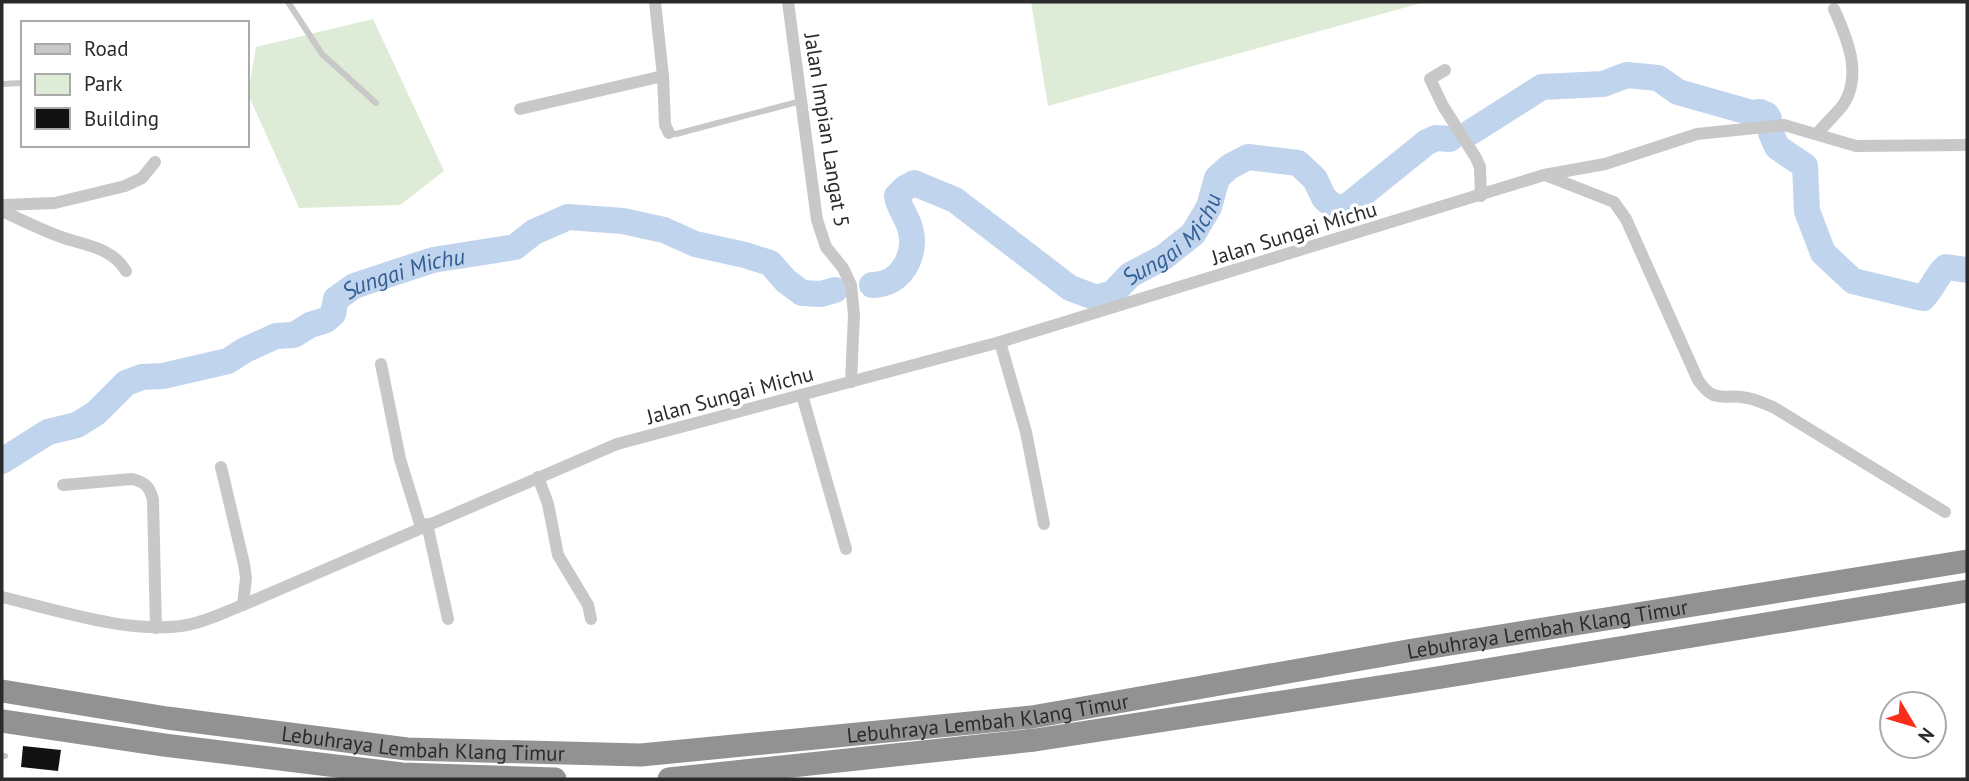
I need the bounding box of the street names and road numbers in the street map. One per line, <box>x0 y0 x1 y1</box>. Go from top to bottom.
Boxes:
street label: Jalan Impian Langat 5 <box>798 30 856 229</box>
street label: Jalan Sungai Michu <box>1207 195 1380 271</box>
street label: Jalan Sungai Michu <box>643 360 816 431</box>
street label: Lebuhraya Lembah Klang Timur <box>1405 593 1690 664</box>
street label: Lebuhraya Lembah Klang Timur <box>845 687 1131 748</box>
street label: Lebuhraya Lembah Klang Timur <box>280 719 565 767</box>

